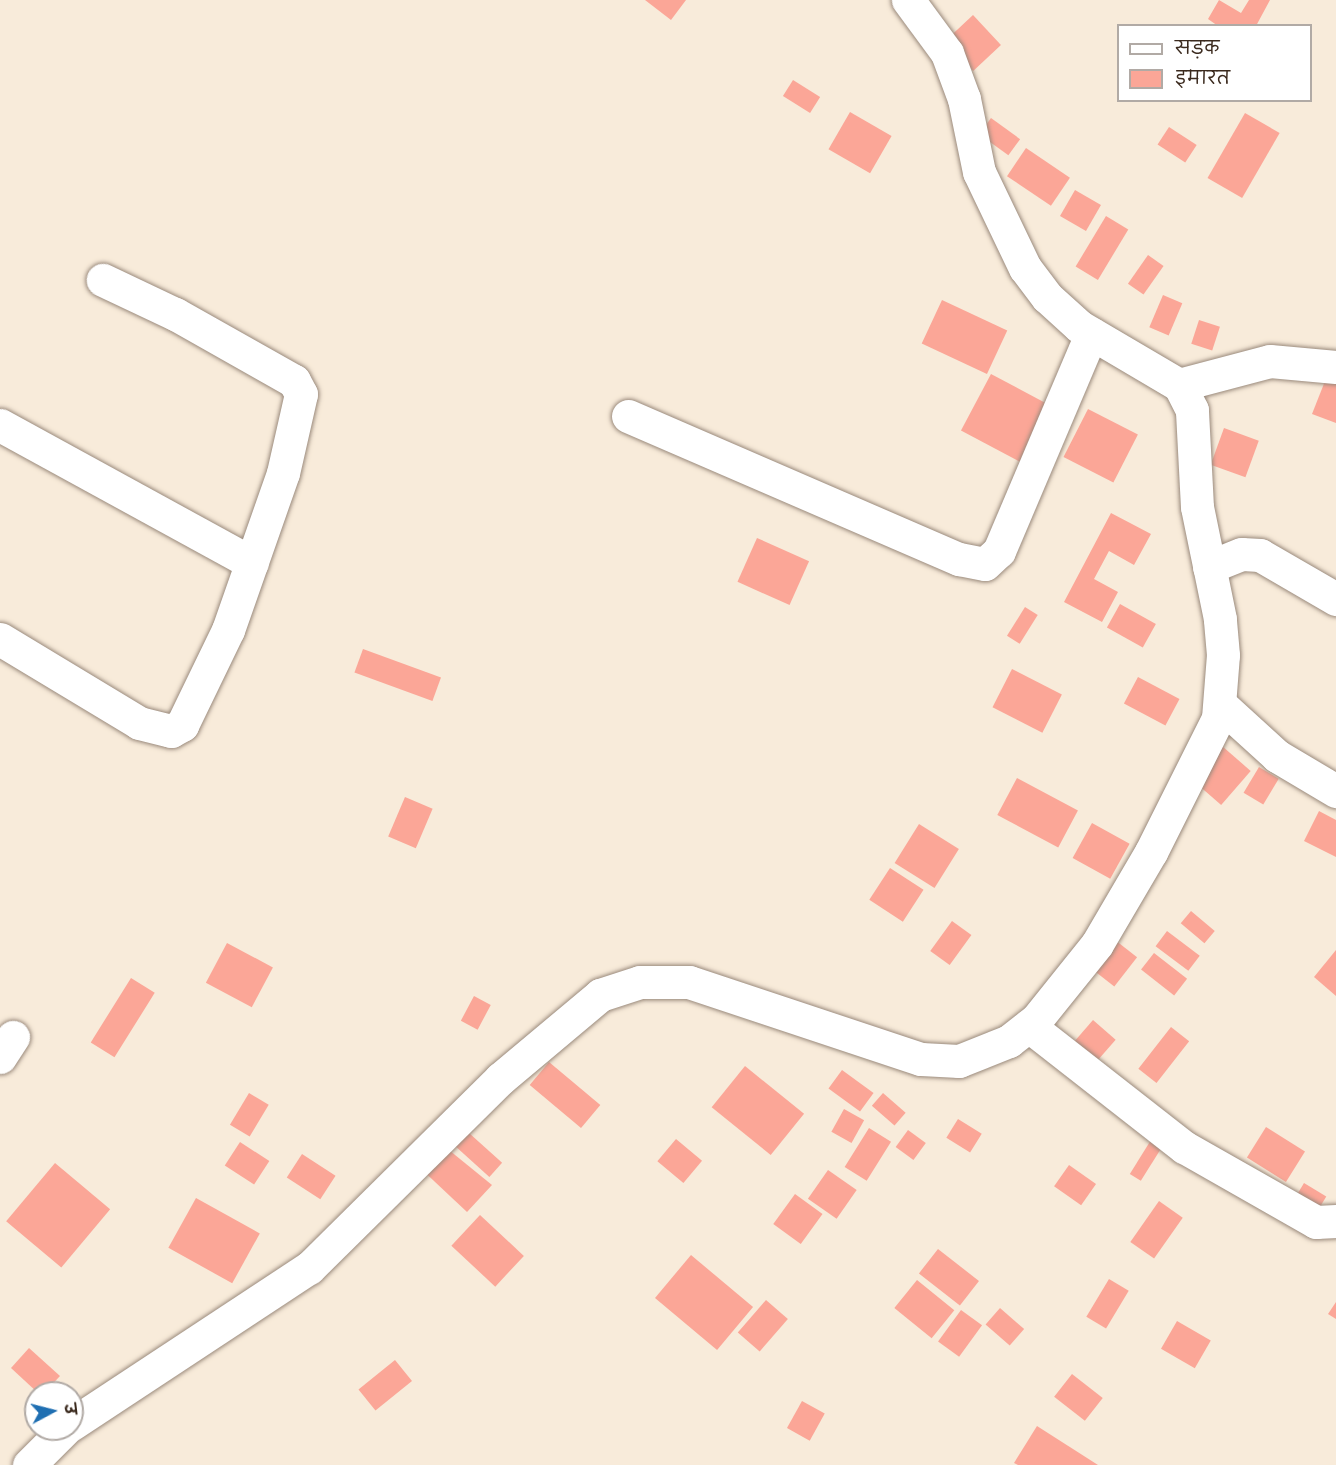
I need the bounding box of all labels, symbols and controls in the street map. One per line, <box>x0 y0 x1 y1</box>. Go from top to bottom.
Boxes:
legend <box>1117 24 1312 102</box>
text: सड़क <box>1175 38 1219 59</box>
text: इमारत <box>1175 68 1230 89</box>
north arrow <box>24 1381 84 1441</box>
text: उ <box>60 1403 79 1415</box>

